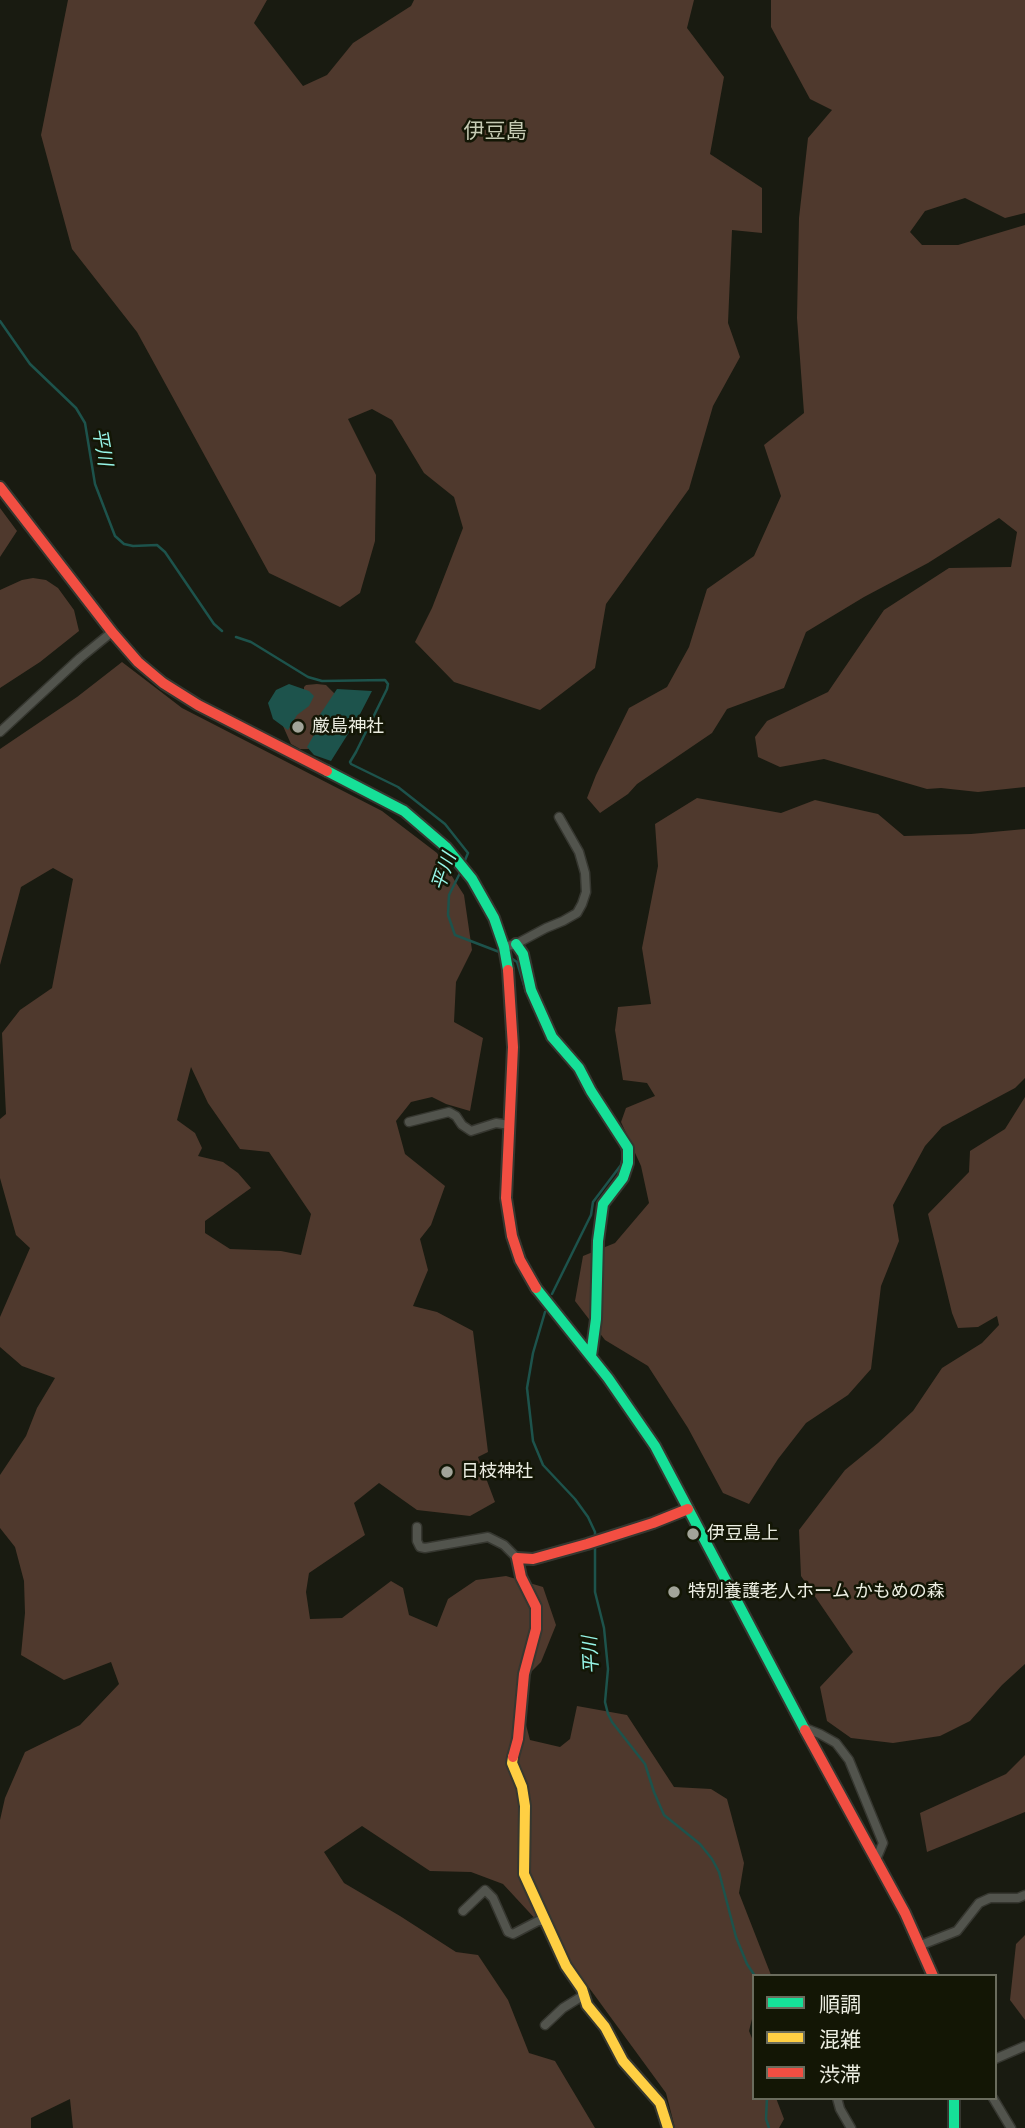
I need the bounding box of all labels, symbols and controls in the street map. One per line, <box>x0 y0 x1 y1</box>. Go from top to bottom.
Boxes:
district label: 伊豆島 <box>464 119 526 145</box>
water label: 平川 <box>87 426 117 468</box>
place label: 厳島神社 <box>312 716 384 738</box>
marker: 厳島神社 <box>290 719 306 735</box>
water label: 平川 <box>427 850 461 894</box>
place label: 日枝神社 <box>461 1461 533 1483</box>
marker: 日枝神社 <box>439 1464 455 1480</box>
place label: 伊豆島上 <box>707 1523 779 1545</box>
marker: 伊豆島上 <box>685 1526 701 1542</box>
place label: 特別養護老人ホーム かもめの森 <box>688 1581 945 1603</box>
marker: 特別養護老人ホーム かもめの森 <box>666 1584 682 1600</box>
water label: 平川 <box>579 1635 603 1675</box>
legend <box>752 1974 997 2100</box>
text: 順調 <box>819 1991 861 2017</box>
text: 混雑 <box>819 2026 861 2052</box>
text: 渋滞 <box>819 2061 861 2087</box>

